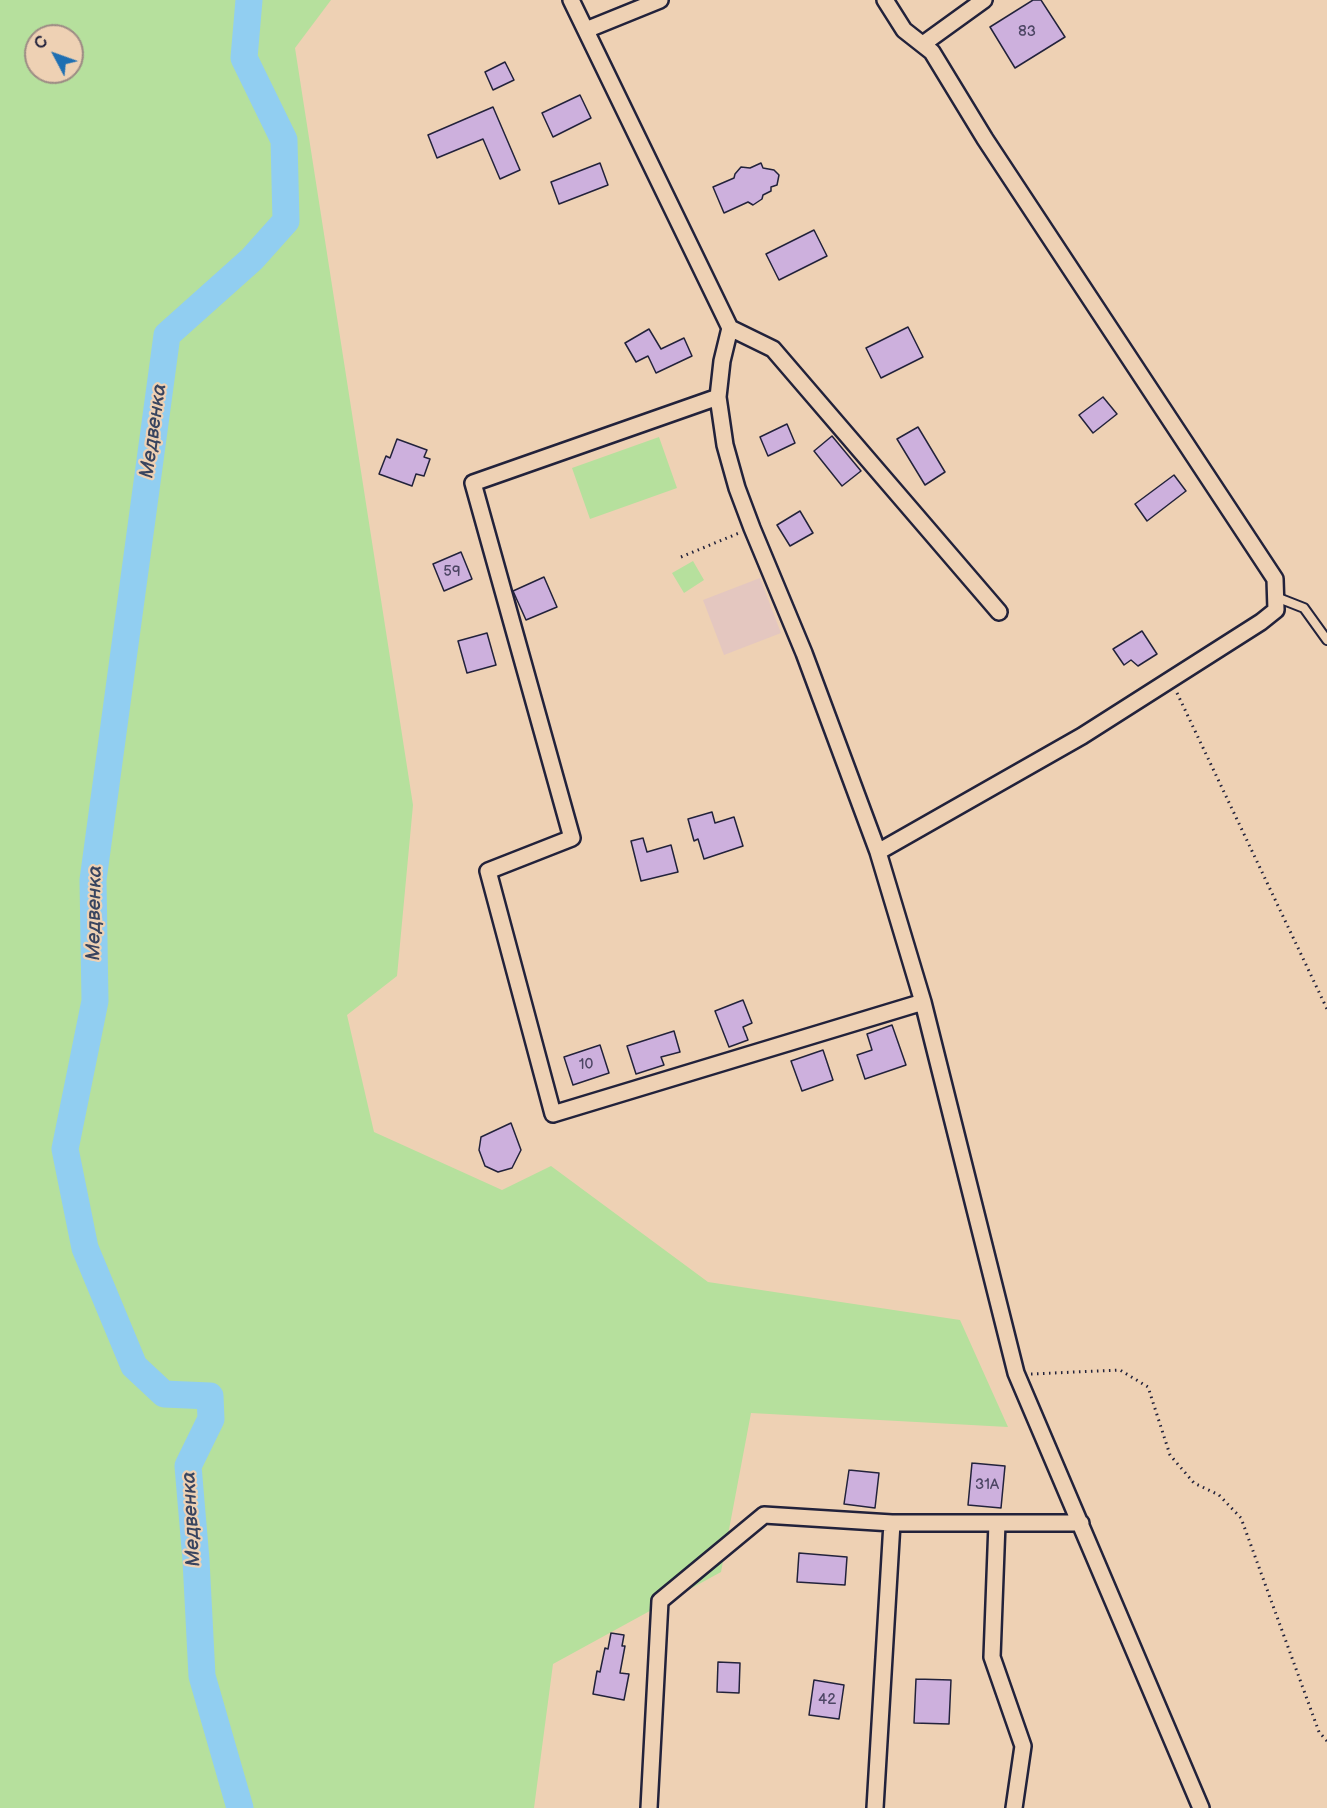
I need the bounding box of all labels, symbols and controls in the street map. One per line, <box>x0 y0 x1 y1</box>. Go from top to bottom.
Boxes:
house number: 83 <box>1018 23 1036 41</box>
north arrow <box>24 24 84 84</box>
text: С <box>31 33 52 54</box>
water label: Медвенка <box>135 382 173 480</box>
house number: 59 <box>443 563 461 581</box>
water label: Медвенка <box>82 865 108 961</box>
house number: 10 <box>579 1056 593 1074</box>
water label: Медвенка <box>178 1471 206 1567</box>
house number: 31А <box>975 1476 999 1494</box>
house number: 42 <box>818 1691 836 1709</box>

